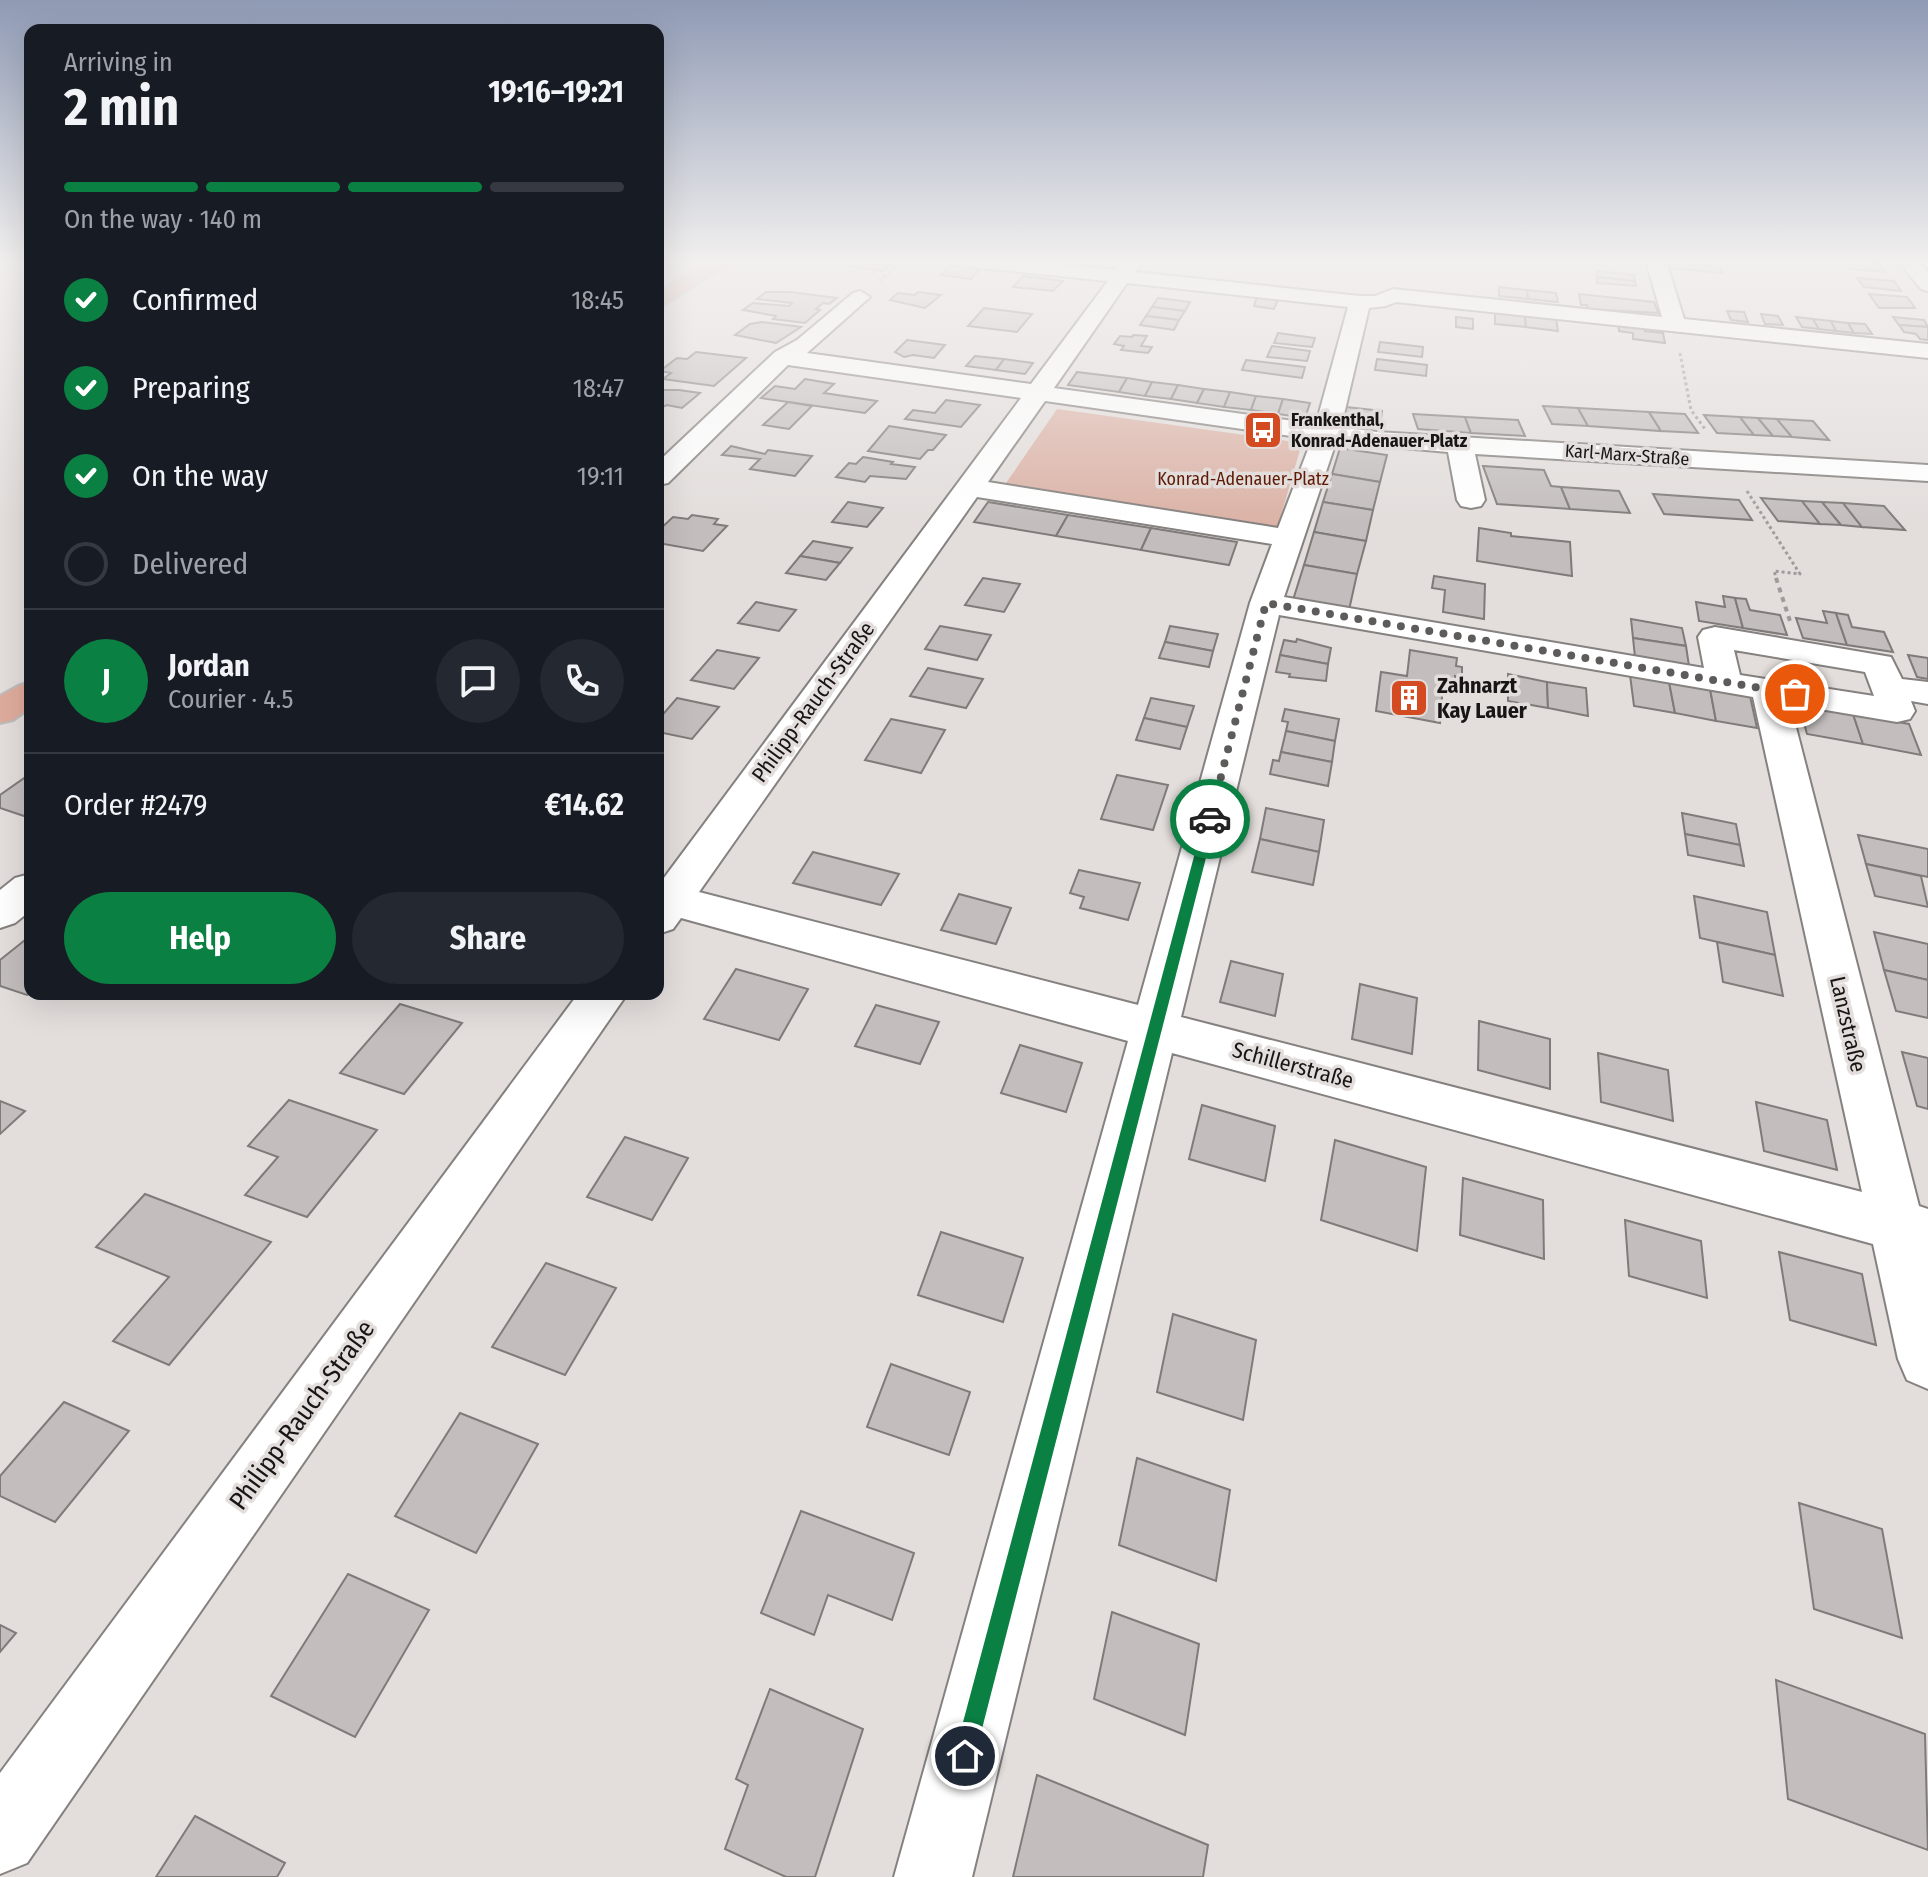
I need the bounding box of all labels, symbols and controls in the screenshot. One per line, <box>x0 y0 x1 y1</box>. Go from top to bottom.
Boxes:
text: Arriving in <box>64 47 173 78</box>
text: 19:16–19:21 <box>488 74 624 110</box>
text: 2 min <box>64 76 179 139</box>
text: On the way · 140 m <box>64 204 262 235</box>
icon: check <box>64 278 108 322</box>
text: Confirmed <box>132 282 258 318</box>
text: 18:45 <box>571 285 624 316</box>
icon: check <box>64 366 108 410</box>
text: Preparing <box>132 370 250 406</box>
text: 18:47 <box>573 373 624 404</box>
bus stop icon: Frankenthal, Konrad-Adenauer-Platz <box>1242 409 1284 451</box>
place label: Frankenthal, Konrad-Adenauer-Platz <box>1291 409 1468 452</box>
street label: Karl-Marx-Straße <box>1564 440 1690 470</box>
icon: check <box>64 454 108 498</box>
text: On the way <box>132 458 268 494</box>
text: 19:11 <box>577 461 624 492</box>
park label: Konrad-Adenauer-Platz <box>1157 468 1329 490</box>
text: Delivered <box>132 546 248 582</box>
street label: Philipp-Rauch-Straße <box>746 616 880 788</box>
button: chat <box>436 639 520 723</box>
button: phone <box>540 639 624 723</box>
text: Jordan <box>168 648 250 684</box>
pin <box>1761 660 1829 728</box>
text: J <box>102 663 110 699</box>
place label: Zahnarzt Kay Lauer <box>1437 672 1528 724</box>
icon: bag <box>1773 672 1817 716</box>
building icon: Zahnarzt Kay Lauer <box>1388 677 1430 719</box>
text: Courier · 4.5 <box>168 684 294 715</box>
courier <box>1170 779 1250 859</box>
text: Order #2479 <box>64 787 208 823</box>
text: €14.62 <box>545 787 624 823</box>
icon: car <box>1188 797 1232 841</box>
button: Help <box>64 892 336 984</box>
button: Share <box>352 892 624 984</box>
street label: Lanzstraße <box>1824 973 1872 1075</box>
street label: Schillerstraße <box>1230 1036 1356 1094</box>
street label: Philipp-Rauch-Straße <box>223 1314 381 1516</box>
pin <box>931 1722 999 1790</box>
icon: home <box>943 1734 987 1778</box>

